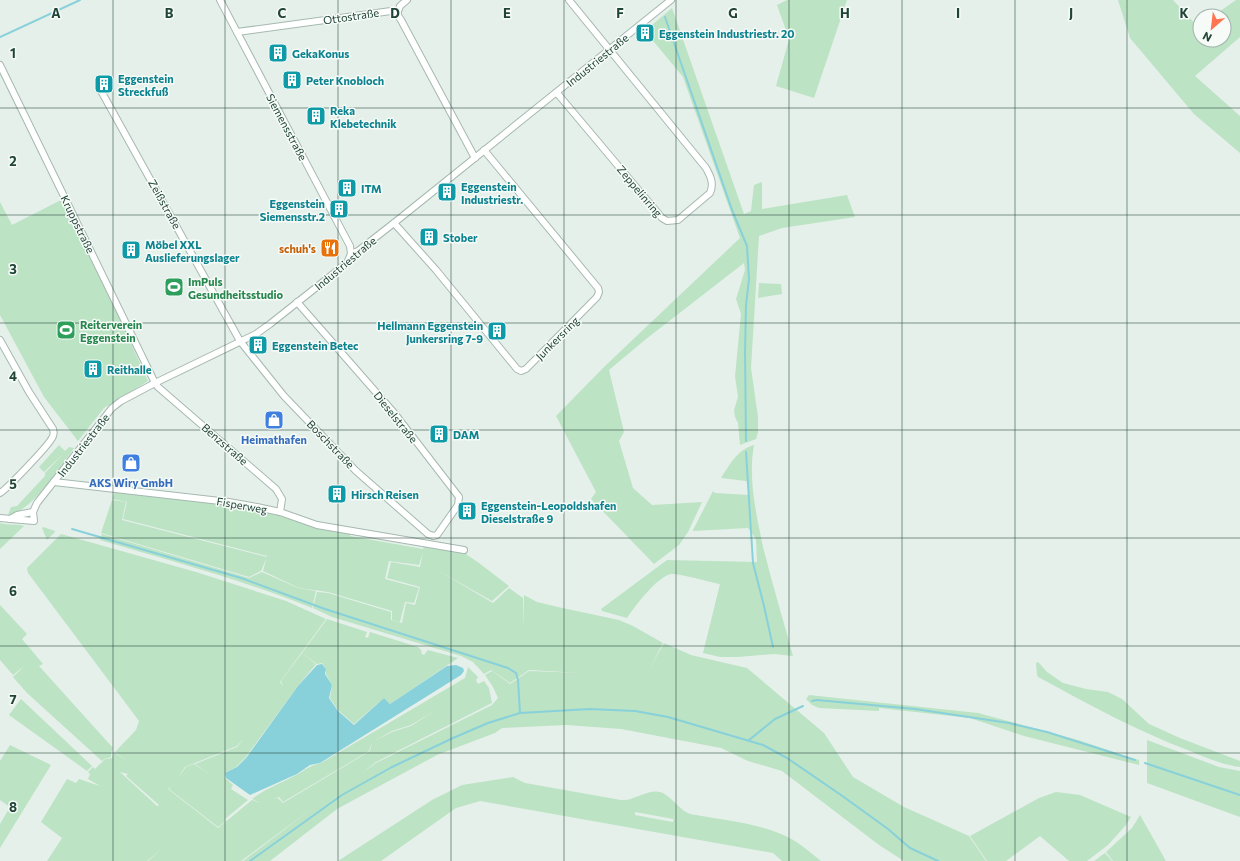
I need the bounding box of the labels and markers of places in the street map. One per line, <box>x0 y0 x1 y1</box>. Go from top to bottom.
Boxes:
building icon: Eggenstein Industriestr. 20 <box>634 22 656 44</box>
place label: Eggenstein Industriestr. 20 <box>659 27 795 40</box>
building icon: GekaKonus <box>267 42 289 64</box>
place label: GekaKonus <box>292 47 349 60</box>
building icon: Peter Knobloch <box>281 69 303 91</box>
place label: Eggenstein Streckfuß <box>118 72 174 98</box>
building icon: Eggenstein Streckfuß <box>93 73 115 95</box>
place label: Peter Knobloch <box>306 74 384 87</box>
place label: Reka Klebetechnik <box>330 104 397 130</box>
building icon: Reka Klebetechnik <box>305 105 327 127</box>
building icon: ITM <box>336 177 358 199</box>
place label: Eggenstein Industriestr. <box>461 180 523 206</box>
building icon: Eggenstein Industriestr. <box>436 181 458 203</box>
place label: ITM <box>361 182 382 195</box>
place label: Eggenstein Siemensstr.2 <box>260 197 325 223</box>
building icon: Eggenstein Siemensstr.2 <box>328 198 350 220</box>
building icon: Stober <box>418 226 440 248</box>
place label: Stober <box>443 231 478 244</box>
restaurant icon: schuh's <box>319 237 341 259</box>
place label: Möbel XXL Auslieferungslager <box>145 238 240 264</box>
building icon: Möbel XXL Auslieferungslager <box>120 239 142 261</box>
place label: schuh's <box>279 242 316 255</box>
place label: ImPuls Gesundheitsstudio <box>188 275 283 301</box>
sports icon: ImPuls Gesundheitsstudio <box>163 276 185 298</box>
place label: Reiterverein Eggenstein <box>80 318 142 344</box>
sports icon: Reiterverein Eggenstein <box>55 319 77 341</box>
place label: Hellmann Eggenstein Junkersring 7-9 <box>377 319 483 346</box>
building icon: Hellmann Eggenstein Junkersring 7-9 <box>486 320 508 342</box>
building icon: Eggenstein Betec <box>247 334 269 356</box>
place label: Eggenstein Betec <box>272 339 358 352</box>
building icon: Reithalle <box>82 358 104 380</box>
place label: Reithalle <box>107 363 152 376</box>
shop icon: Heimathafen <box>263 409 285 431</box>
building icon: DAM <box>428 423 450 445</box>
place label: DAM <box>453 428 480 441</box>
place label: Heimathafen <box>241 433 307 446</box>
shop icon: AKS Wiry GmbH <box>120 452 142 474</box>
place label: AKS Wiry GmbH <box>89 476 173 489</box>
building icon: Hirsch Reisen <box>326 483 348 505</box>
place label: Hirsch Reisen <box>351 488 419 501</box>
place label: Eggenstein-Leopoldshafen Dieselstraße 9 <box>481 499 616 525</box>
building icon: Eggenstein-Leopoldshafen Dieselstraße 9 <box>456 500 478 522</box>

